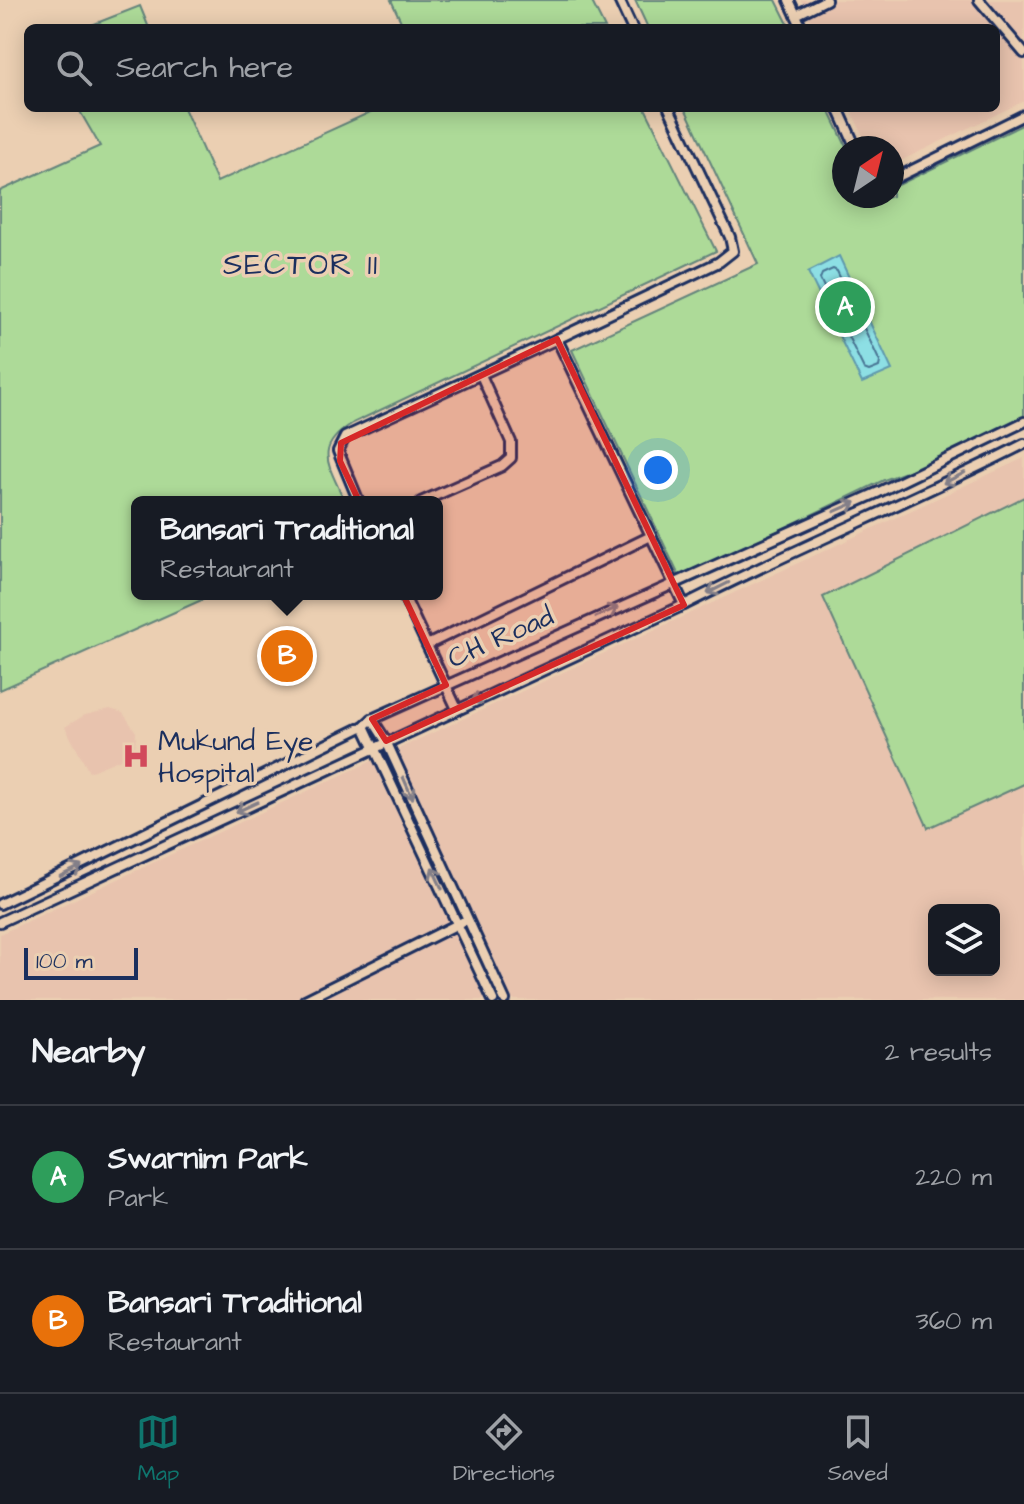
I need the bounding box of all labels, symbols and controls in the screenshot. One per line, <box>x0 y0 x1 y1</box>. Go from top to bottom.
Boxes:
search box <box>24 24 1000 112</box>
icon: search <box>52 46 96 90</box>
text: Search here <box>116 47 293 89</box>
north arrow <box>832 136 904 208</box>
district label: SECTOR 11 <box>223 244 379 286</box>
pin: A <box>819 277 871 337</box>
your location <box>638 450 678 490</box>
one-way arrow <box>942 470 966 486</box>
popup <box>131 496 443 600</box>
one-way arrow <box>832 499 857 514</box>
text: Bansari Traditional <box>160 509 414 551</box>
text: Restaurant <box>160 551 294 587</box>
one-way arrow <box>707 580 731 596</box>
street label: CH Road <box>441 597 560 678</box>
one-way arrow <box>594 604 619 619</box>
pin: B <box>261 626 313 686</box>
one-way arrow <box>471 691 495 706</box>
place label: Mukund Eye Hospital <box>158 722 313 793</box>
hospital icon: Mukund Eye Hospital <box>121 741 151 771</box>
one-way arrow <box>401 776 416 800</box>
one-way arrow <box>235 800 259 815</box>
one-way arrow <box>58 863 82 878</box>
one-way arrow <box>429 867 444 891</box>
map controls <box>928 904 1000 976</box>
button: layers <box>928 904 1000 976</box>
scale bar <box>24 944 138 980</box>
text: 100 m <box>36 946 93 977</box>
text: Nearby <box>32 1028 146 1076</box>
text: 2 results <box>884 1034 992 1070</box>
text: Swarnim Park <box>108 1138 308 1180</box>
text: A <box>50 1159 66 1195</box>
text: 220 m <box>915 1159 992 1195</box>
text: Park <box>108 1180 168 1216</box>
text: Bansari Traditional <box>108 1282 362 1324</box>
text: B <box>49 1303 67 1339</box>
text: 360 m <box>915 1303 992 1339</box>
text: Restaurant <box>108 1324 242 1360</box>
tab: Map <box>136 1410 180 1489</box>
tab: Directions <box>453 1410 555 1489</box>
tab: Saved <box>828 1410 888 1489</box>

